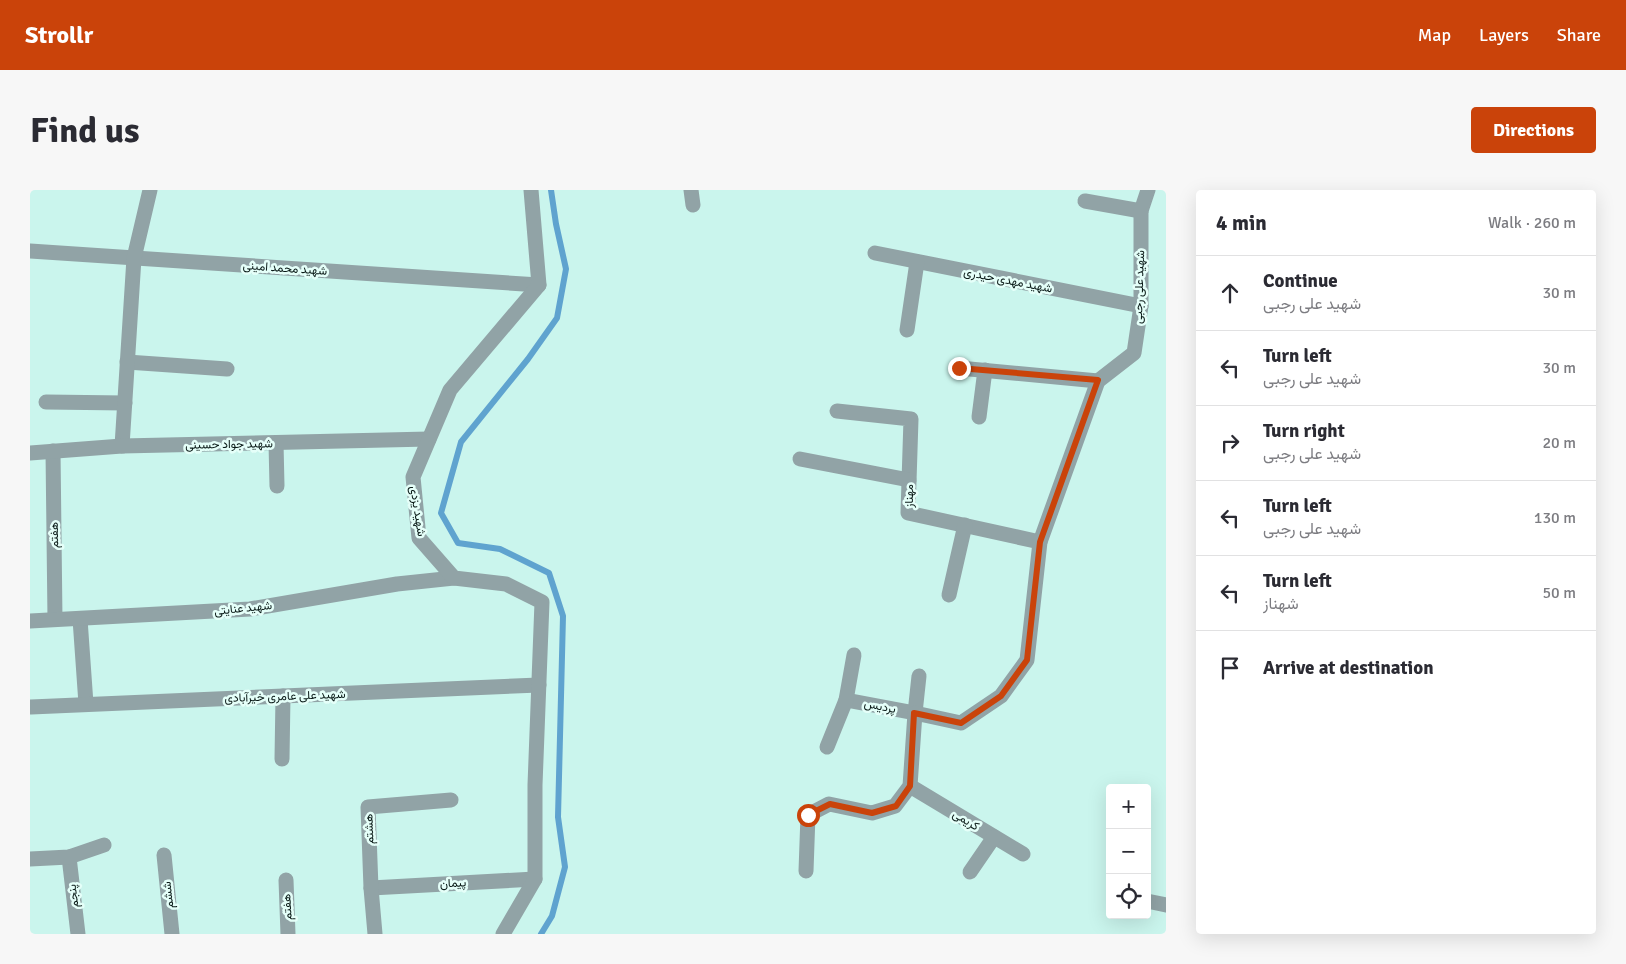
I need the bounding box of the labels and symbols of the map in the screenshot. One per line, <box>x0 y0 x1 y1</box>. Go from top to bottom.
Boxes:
street label: شهید علی رجبی <box>1131 250 1148 324</box>
street label: شهید محمد امینی <box>242 258 328 279</box>
street label: شهید مهدی حیدری <box>962 265 1054 296</box>
route end <box>948 357 971 380</box>
street label: شهید جواد حسینی <box>185 436 273 453</box>
street label: مهناز <box>902 484 917 509</box>
street label: شهید یزدی <box>406 485 429 537</box>
street label: هفتم <box>47 522 62 548</box>
street label: شهید عنایتی <box>213 598 273 619</box>
street label: شهید علی عامری خیرآبادی <box>224 687 346 706</box>
street label: پردیس <box>863 696 897 717</box>
route start <box>797 804 820 827</box>
street label: کریمی <box>950 807 982 834</box>
street label: هشتم <box>361 814 378 844</box>
street label: پیمان <box>439 875 467 892</box>
street label: ششم <box>160 881 177 909</box>
street label: پنجم <box>65 883 82 909</box>
street label: هفتم <box>279 893 296 920</box>

